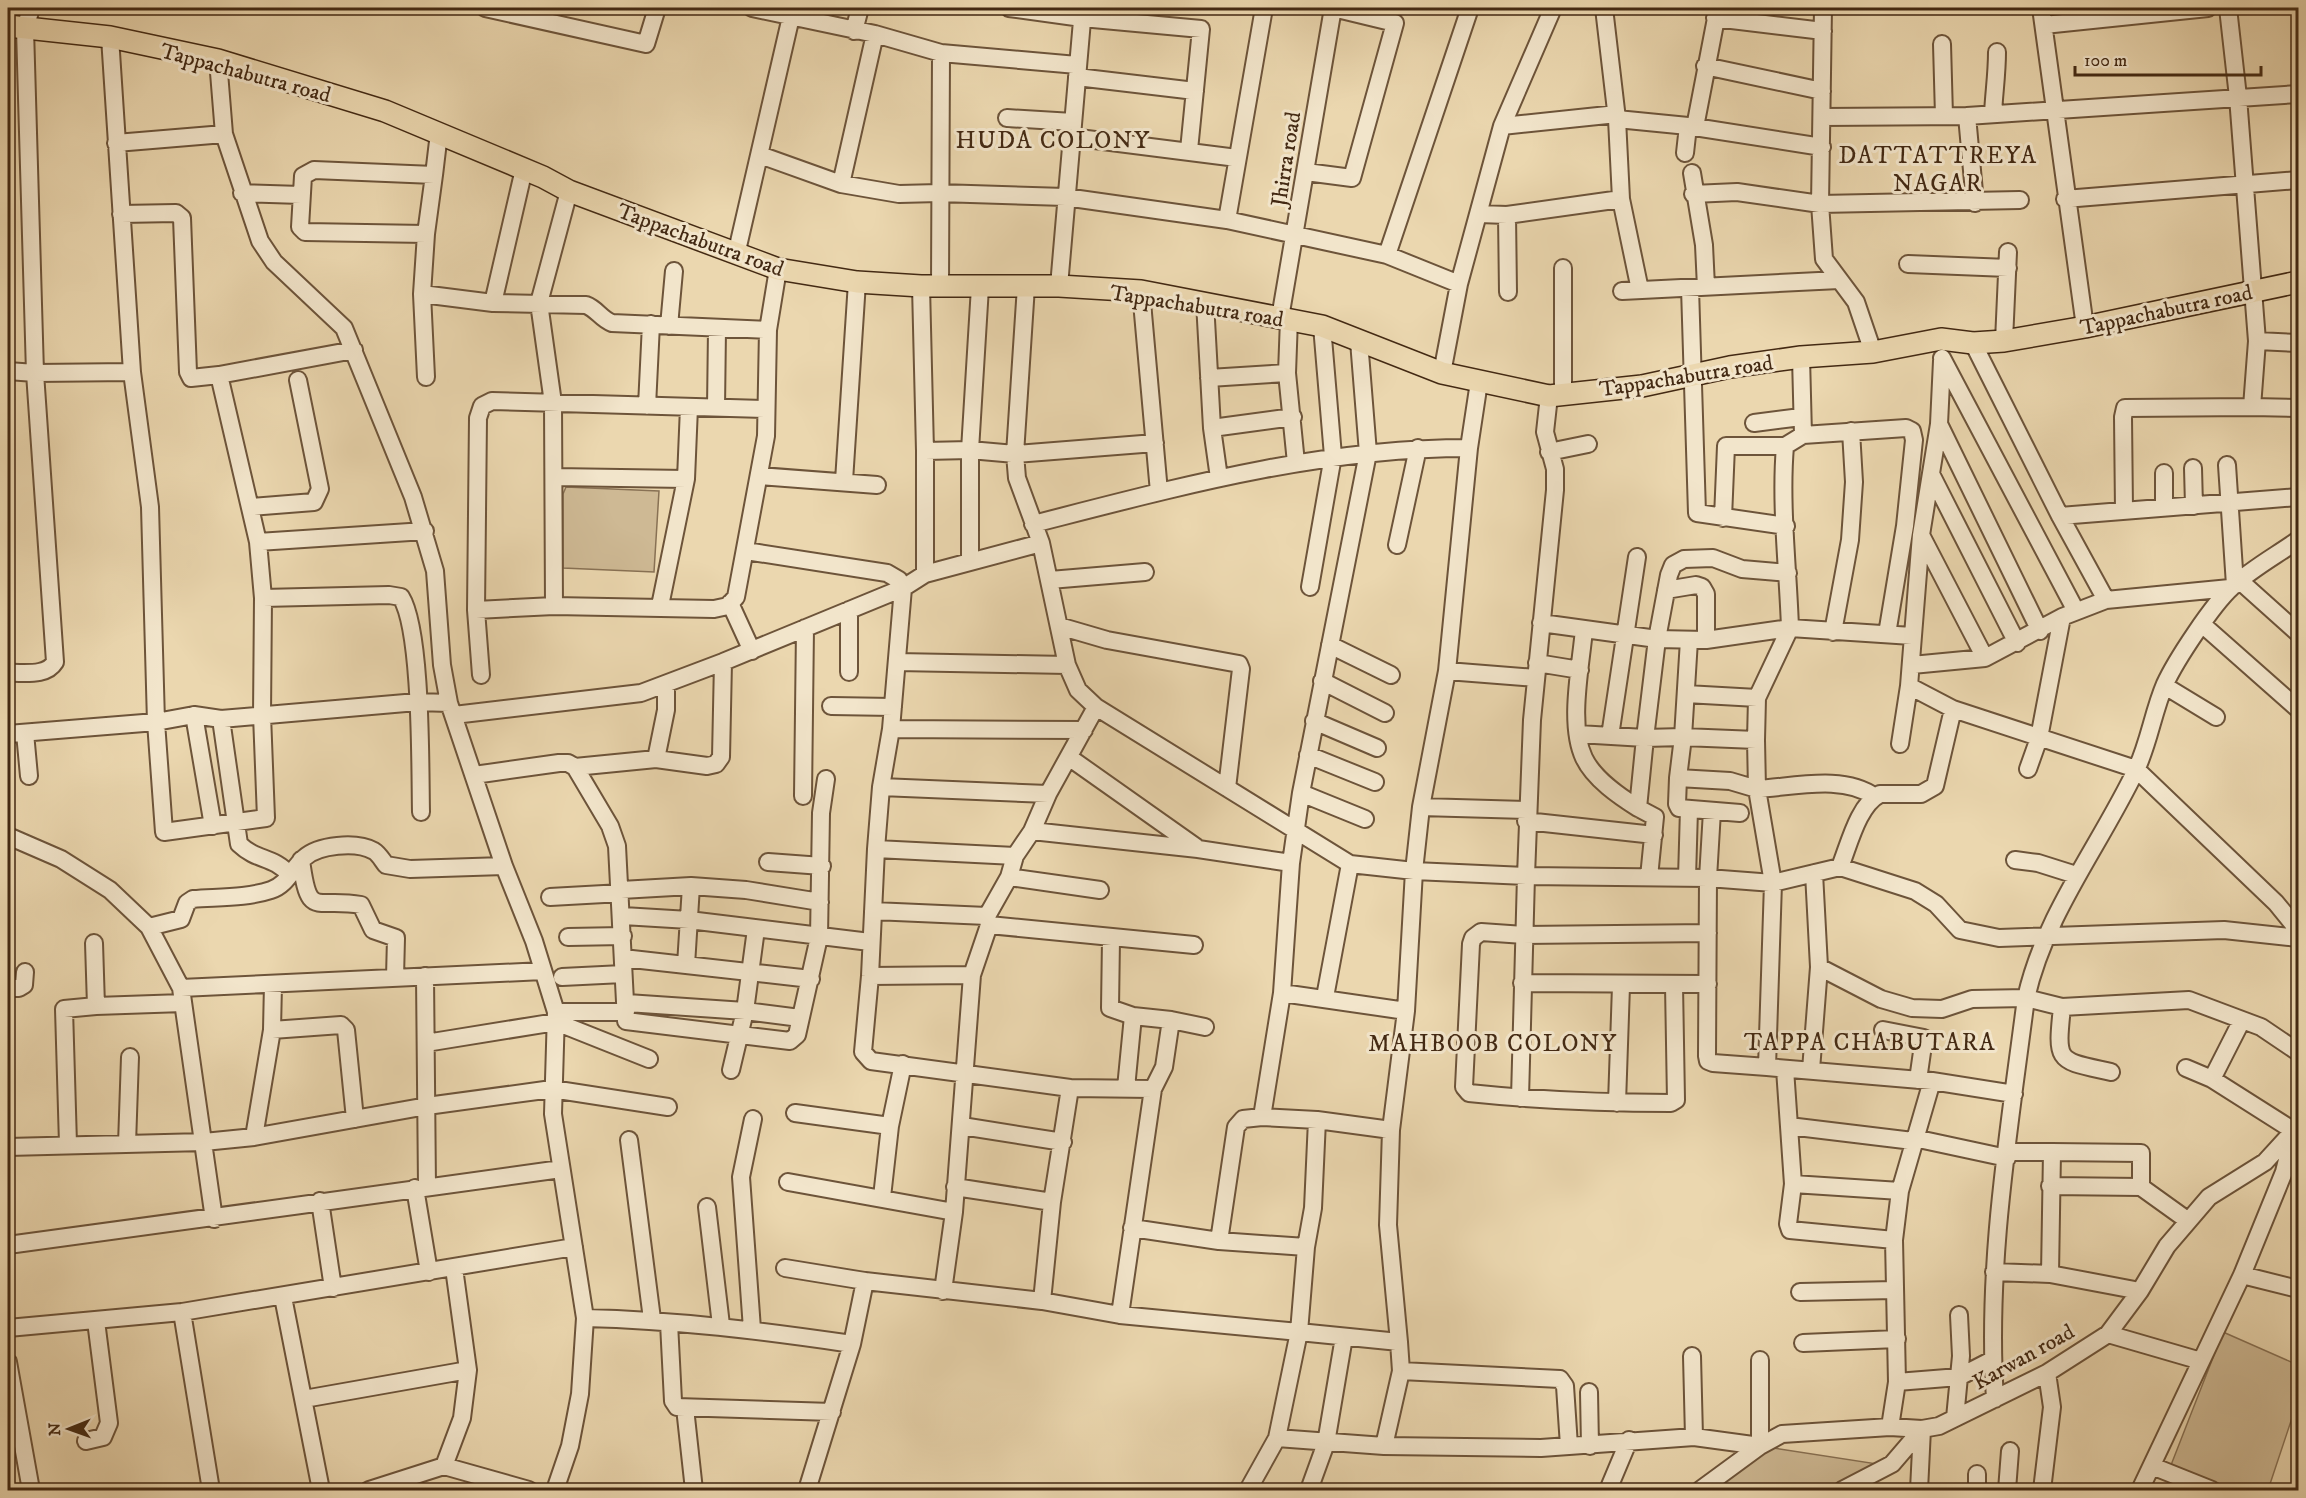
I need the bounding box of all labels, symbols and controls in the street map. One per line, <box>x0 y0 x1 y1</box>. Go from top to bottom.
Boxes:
street label: Tappachabutra road <box>157 38 334 109</box>
scale bar <box>2075 39 2261 77</box>
text: 100 m <box>2084 50 2127 72</box>
street label: Jhirra road <box>1265 110 1307 211</box>
district label: HUDA COLONY <box>956 126 1151 156</box>
district label: DATTATTREYA NAGAR <box>1838 141 2038 199</box>
street label: Tappachabutra road <box>614 198 787 283</box>
street label: Tappachabutra road <box>1108 279 1285 334</box>
street label: Tappachabutra road <box>2078 279 2255 342</box>
street label: Tappachabutra road <box>1598 349 1775 404</box>
district label: TAPPA CHABUTARA <box>1744 1028 1996 1058</box>
district label: MAHBOOB COLONY <box>1368 1029 1618 1059</box>
street label: Karwan road <box>1968 1318 2079 1396</box>
north arrow <box>39 1399 99 1459</box>
text: N <box>45 1423 65 1436</box>

